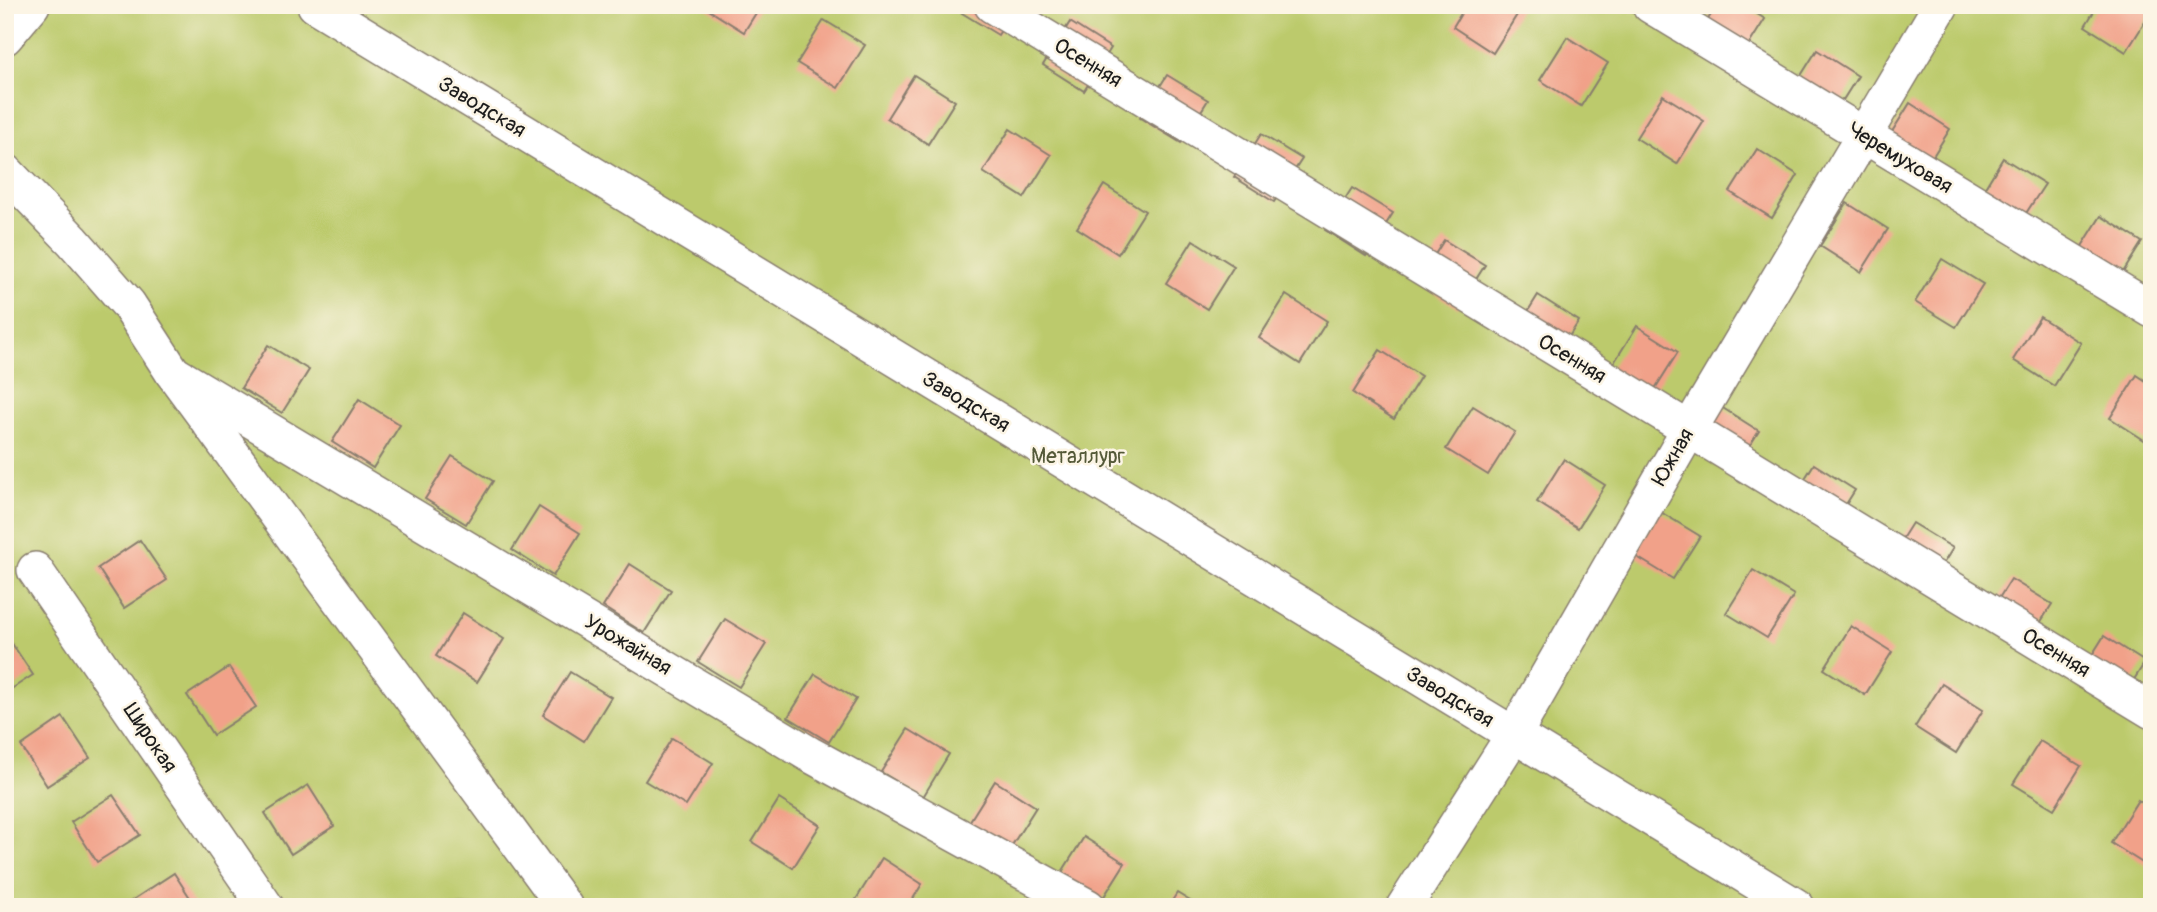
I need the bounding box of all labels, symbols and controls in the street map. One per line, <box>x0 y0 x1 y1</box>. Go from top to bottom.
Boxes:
street label: Осенняя <box>1049 32 1127 94</box>
street label: Заводская <box>433 70 531 144</box>
street label: Черемуховая <box>1843 116 1957 200</box>
street label: Осенняя <box>1533 328 1611 390</box>
street label: Заводская <box>917 365 1015 439</box>
street label: Южная <box>1646 424 1700 490</box>
park label: Металлург <box>1031 443 1125 470</box>
street label: Урожайная <box>579 608 677 682</box>
street label: Осенняя <box>2017 622 2095 684</box>
street label: Заводская <box>1401 660 1499 734</box>
street label: Широкая <box>117 698 183 778</box>

